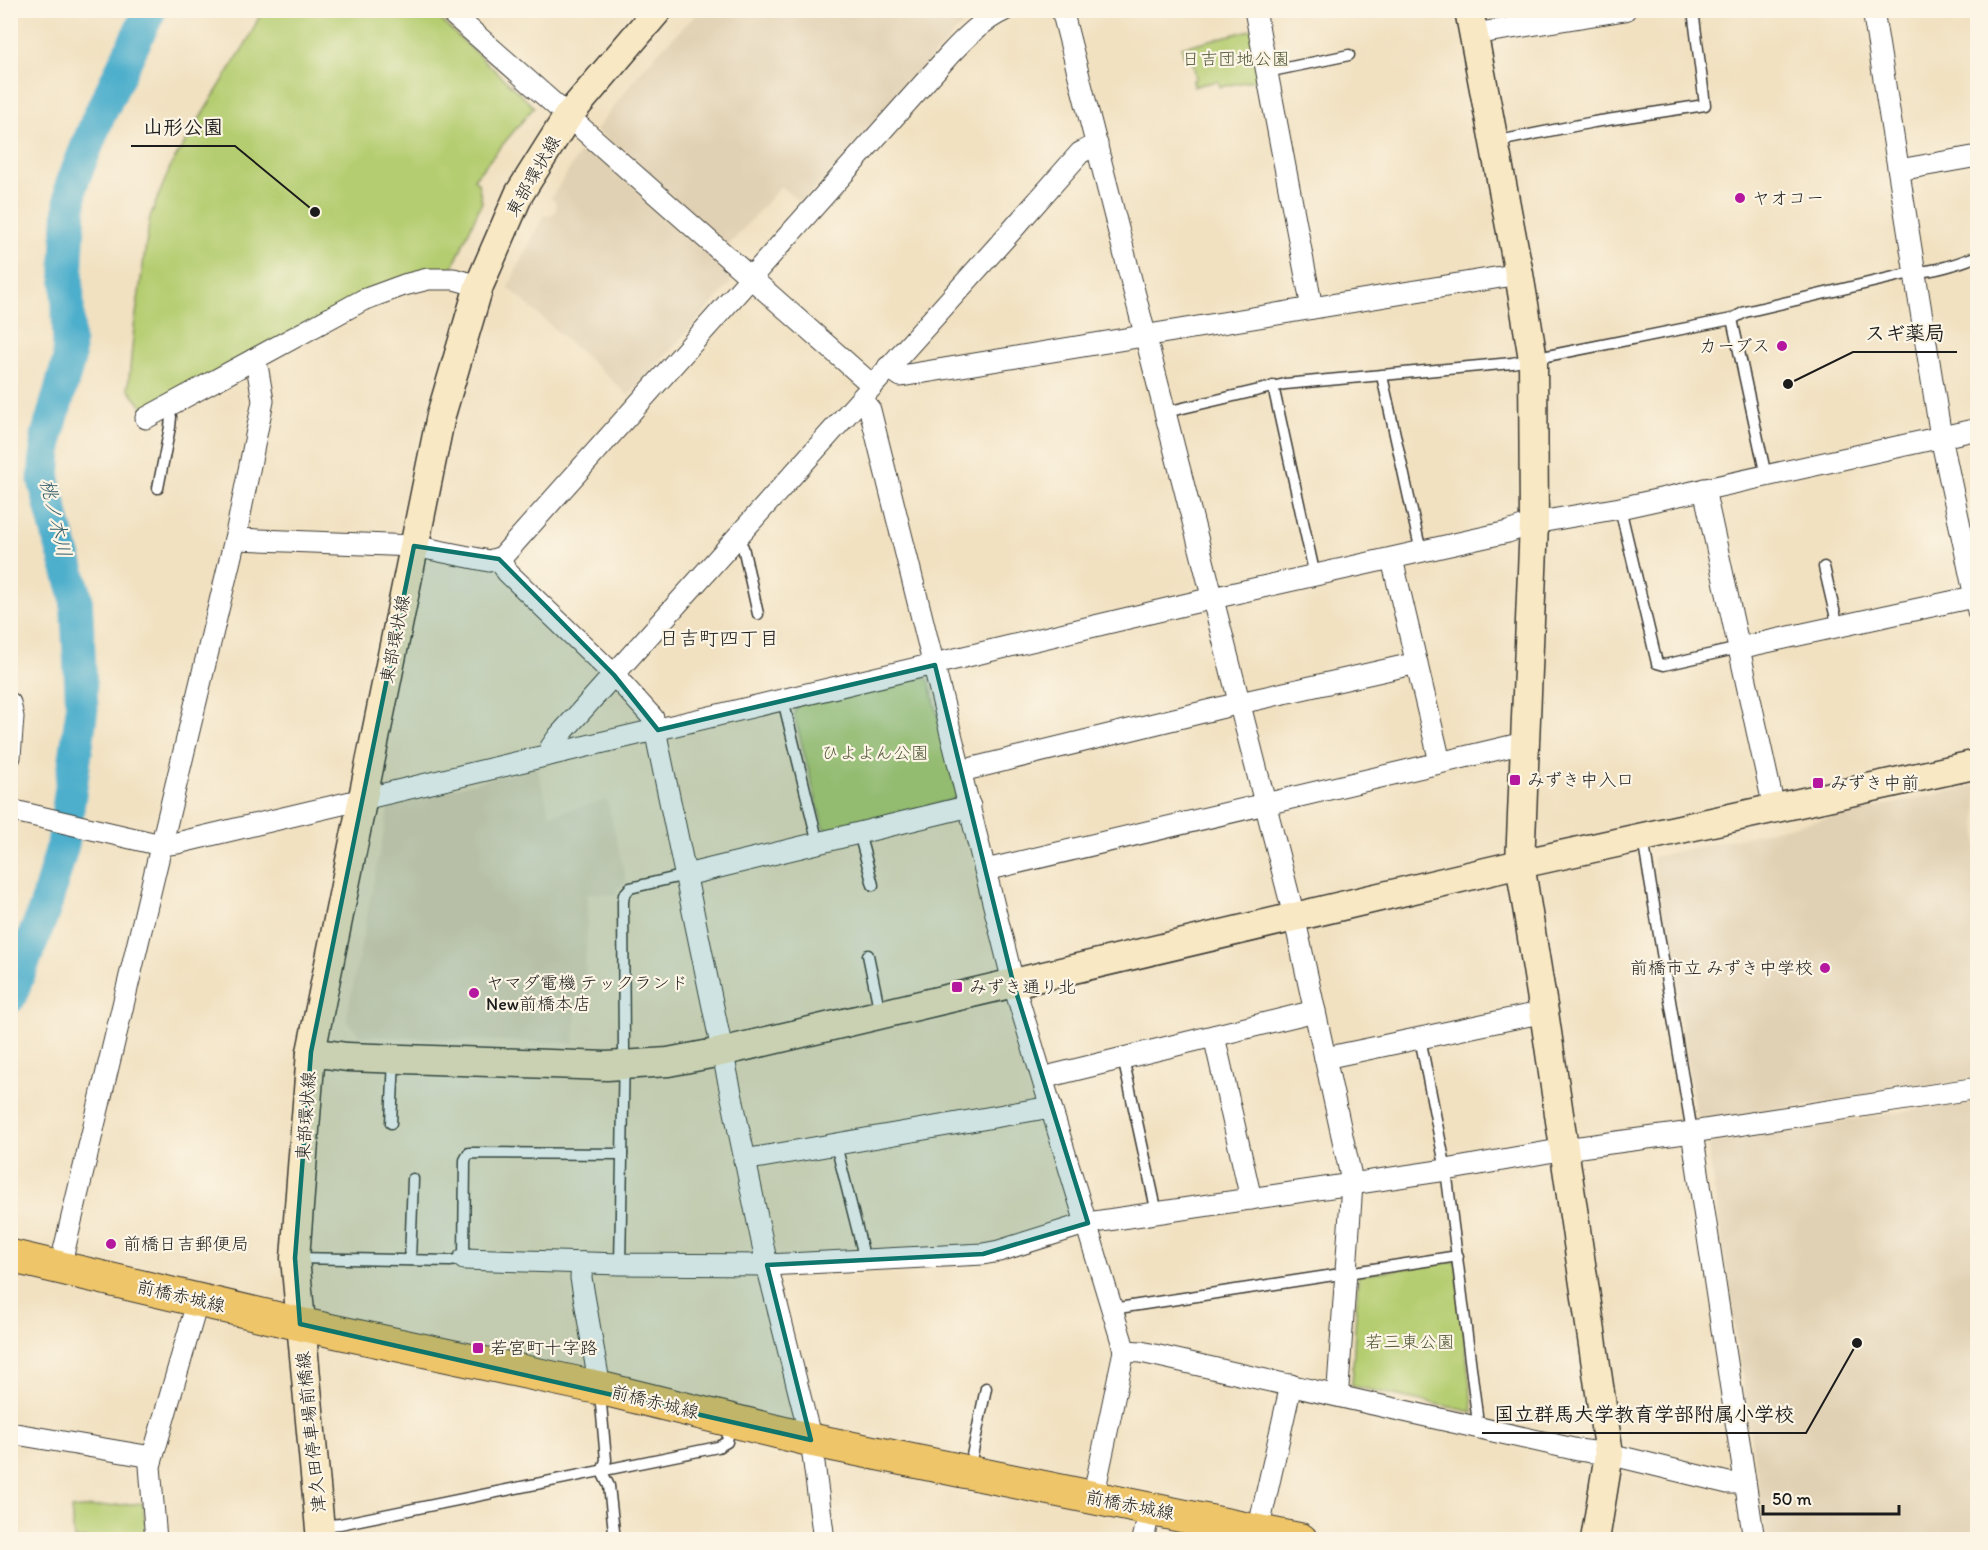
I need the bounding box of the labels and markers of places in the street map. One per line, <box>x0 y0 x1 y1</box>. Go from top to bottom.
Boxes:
callout: 山形公園 <box>131 108 235 146</box>
place label: ヤオコー <box>1752 187 1824 209</box>
marker: ヤオコー <box>1733 191 1747 205</box>
callout: スギ薬局 <box>1853 314 1957 352</box>
place label: カーブス <box>1699 335 1770 357</box>
marker: カーブス <box>1775 339 1789 353</box>
place label: みずき中入口 <box>1527 769 1634 791</box>
place label: みずき中前 <box>1830 772 1919 794</box>
marker: みずき中入口 <box>1508 773 1522 787</box>
marker: みずき中前 <box>1811 776 1825 790</box>
place label: 前橋市立 みずき中学校 <box>1630 957 1813 979</box>
marker: 前橋市立 みずき中学校 <box>1818 961 1832 975</box>
place label: ヤマダ電機 テックランド New前橋本店 <box>486 972 688 1015</box>
place label: みずき通り北 <box>969 976 1076 998</box>
marker: みずき通り北 <box>950 980 964 994</box>
marker: ヤマダ電機 テックランド New前橋本店 <box>467 986 481 1000</box>
place label: 前橋日吉郵便局 <box>123 1233 249 1255</box>
marker: 前橋日吉郵便局 <box>104 1237 118 1251</box>
place label: 若宮町十字路 <box>490 1337 598 1359</box>
marker: 若宮町十字路 <box>471 1341 485 1355</box>
callout: 国立群馬大学教育学部附属小学校 <box>1482 1395 1806 1433</box>

